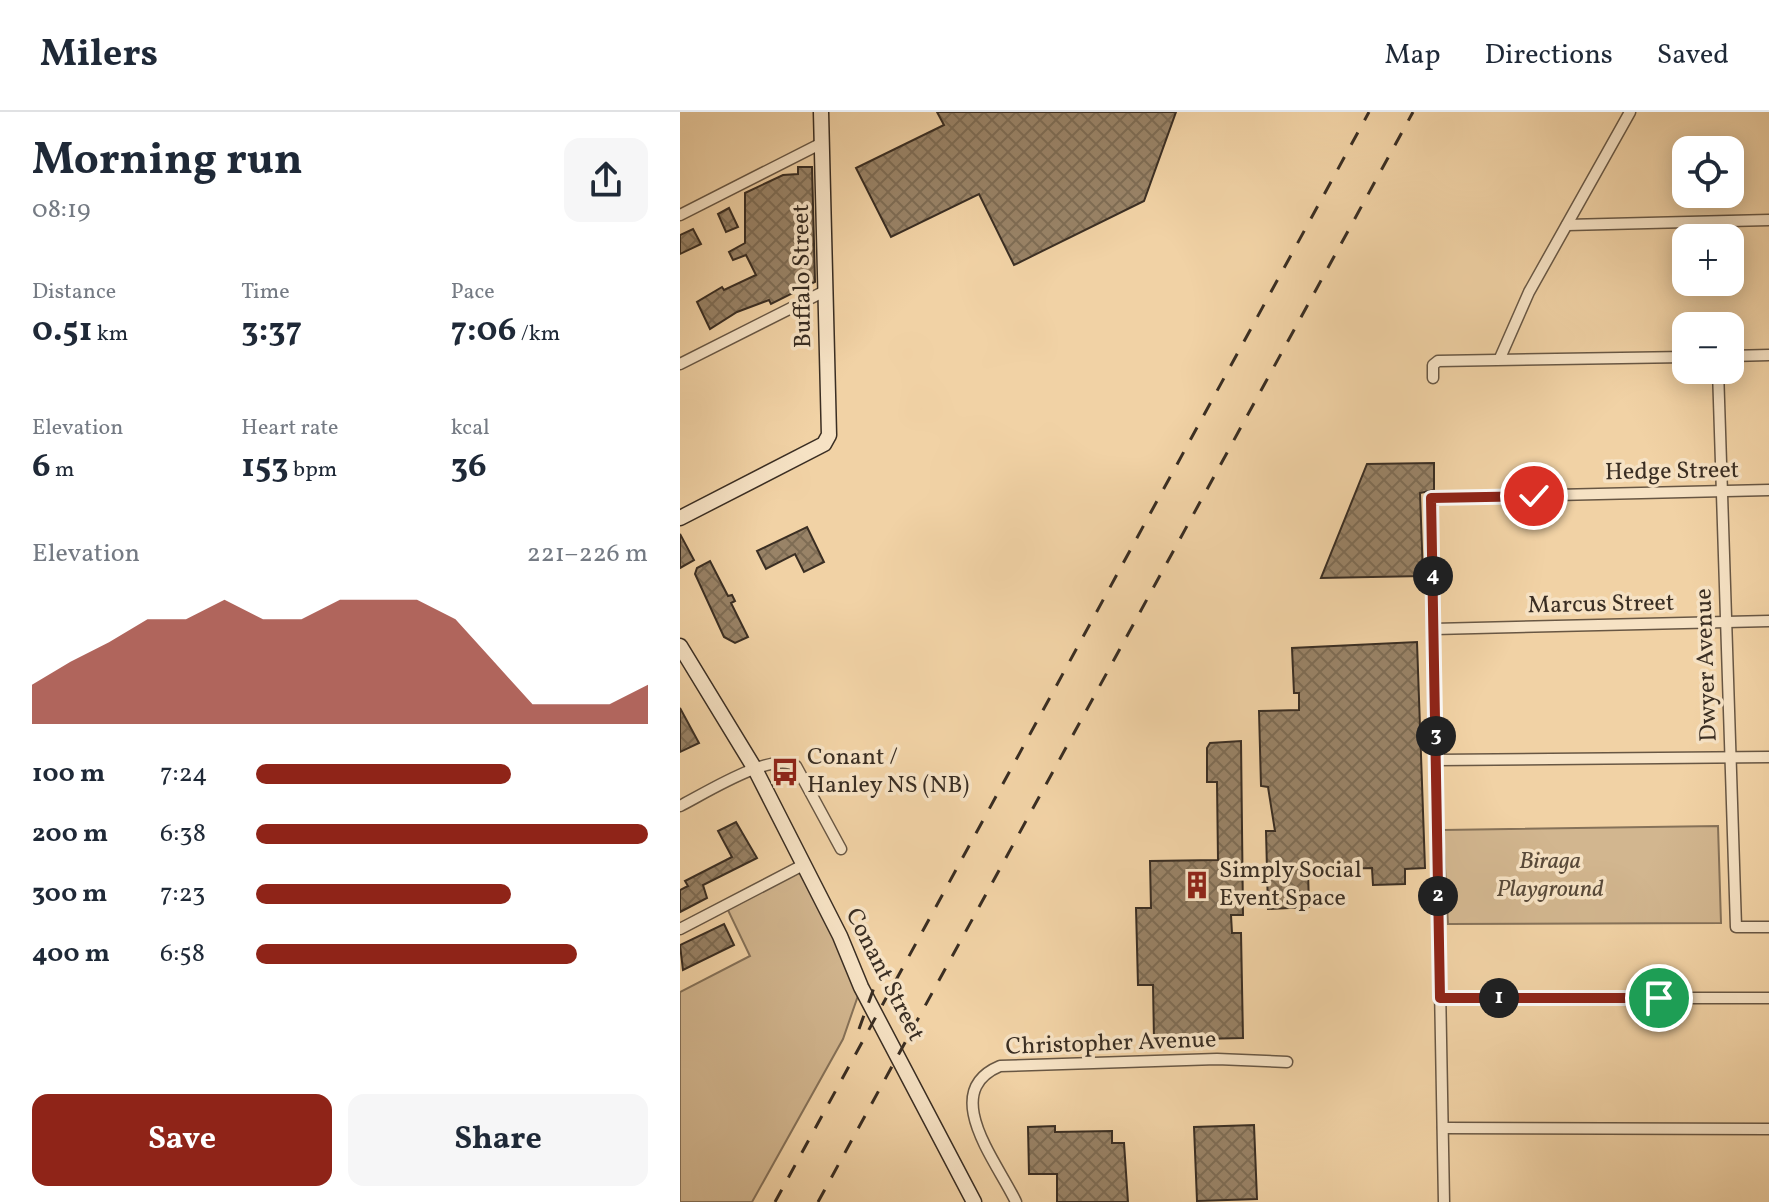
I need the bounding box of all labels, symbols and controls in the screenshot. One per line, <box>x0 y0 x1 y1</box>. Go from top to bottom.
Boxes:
text: Milers <box>40 29 158 82</box>
text: Map <box>1385 36 1441 75</box>
text: Directions <box>1485 36 1613 75</box>
text: Saved <box>1657 36 1729 75</box>
text: Morning run <box>32 131 303 192</box>
map controls <box>1672 136 1744 384</box>
button: locate <box>1672 136 1744 208</box>
button: share <box>564 138 648 222</box>
text: 08:19 <box>32 192 91 228</box>
street label: Buffalo Street <box>785 204 821 348</box>
button: + <box>1672 224 1744 296</box>
text: Distance <box>32 277 116 308</box>
text: Time <box>241 277 290 308</box>
text: Pace <box>451 277 495 308</box>
text: 0.51 <box>32 308 92 355</box>
text: 3:37 <box>241 308 302 355</box>
text: 7:06 <box>451 308 516 355</box>
button: − <box>1672 312 1744 384</box>
text: km <box>92 319 128 350</box>
text: /km <box>516 319 560 350</box>
text: Elevation <box>32 413 123 444</box>
text: Heart rate <box>241 413 338 444</box>
text: kcal <box>451 413 490 444</box>
text: 6 <box>32 444 51 491</box>
text: 153 <box>241 444 289 491</box>
text: 36 <box>451 444 487 491</box>
street label: Hedge Street <box>1605 454 1739 490</box>
text: m <box>51 455 75 486</box>
text: bpm <box>289 455 337 486</box>
pin <box>1500 462 1568 530</box>
icon: check <box>1512 474 1556 518</box>
text: Elevation <box>32 536 140 572</box>
text: 221–226 m <box>527 536 648 572</box>
pin: 4 <box>1413 556 1453 596</box>
text: 4 <box>1426 560 1440 591</box>
street label: Marcus Street <box>1527 587 1675 623</box>
street label: Dwyer Avenue <box>1687 588 1727 742</box>
pin: 3 <box>1416 716 1456 756</box>
text: 3 <box>1430 720 1442 751</box>
place label: Conant / Hanley NS (NB) <box>807 741 969 803</box>
text: 100 m <box>32 756 105 792</box>
text: 7:24 <box>160 756 207 792</box>
bus stop icon: Conant / Hanley NS (NB) <box>770 757 800 787</box>
text: 200 m <box>32 816 108 852</box>
text: 6:38 <box>160 816 206 852</box>
park label: Biraga Playground <box>1496 845 1604 907</box>
place label: Simply Social Event Space <box>1219 854 1362 916</box>
building icon: Simply Social Event Space <box>1182 870 1212 900</box>
text: 300 m <box>32 876 108 912</box>
text: 7:23 <box>160 876 205 912</box>
pin: 2 <box>1418 876 1458 916</box>
text: 2 <box>1432 880 1444 911</box>
street label: Conant Street <box>836 903 932 1047</box>
text: 400 m <box>32 936 110 972</box>
text: 6:58 <box>160 936 205 972</box>
pin <box>1625 964 1693 1032</box>
icon: arrive <box>1637 976 1681 1020</box>
pin: 1 <box>1479 978 1519 1018</box>
text: 1 <box>1495 982 1503 1013</box>
street label: Christopher Avenue <box>1005 1023 1217 1065</box>
button: Save <box>32 1094 332 1186</box>
button: Share <box>348 1094 648 1186</box>

